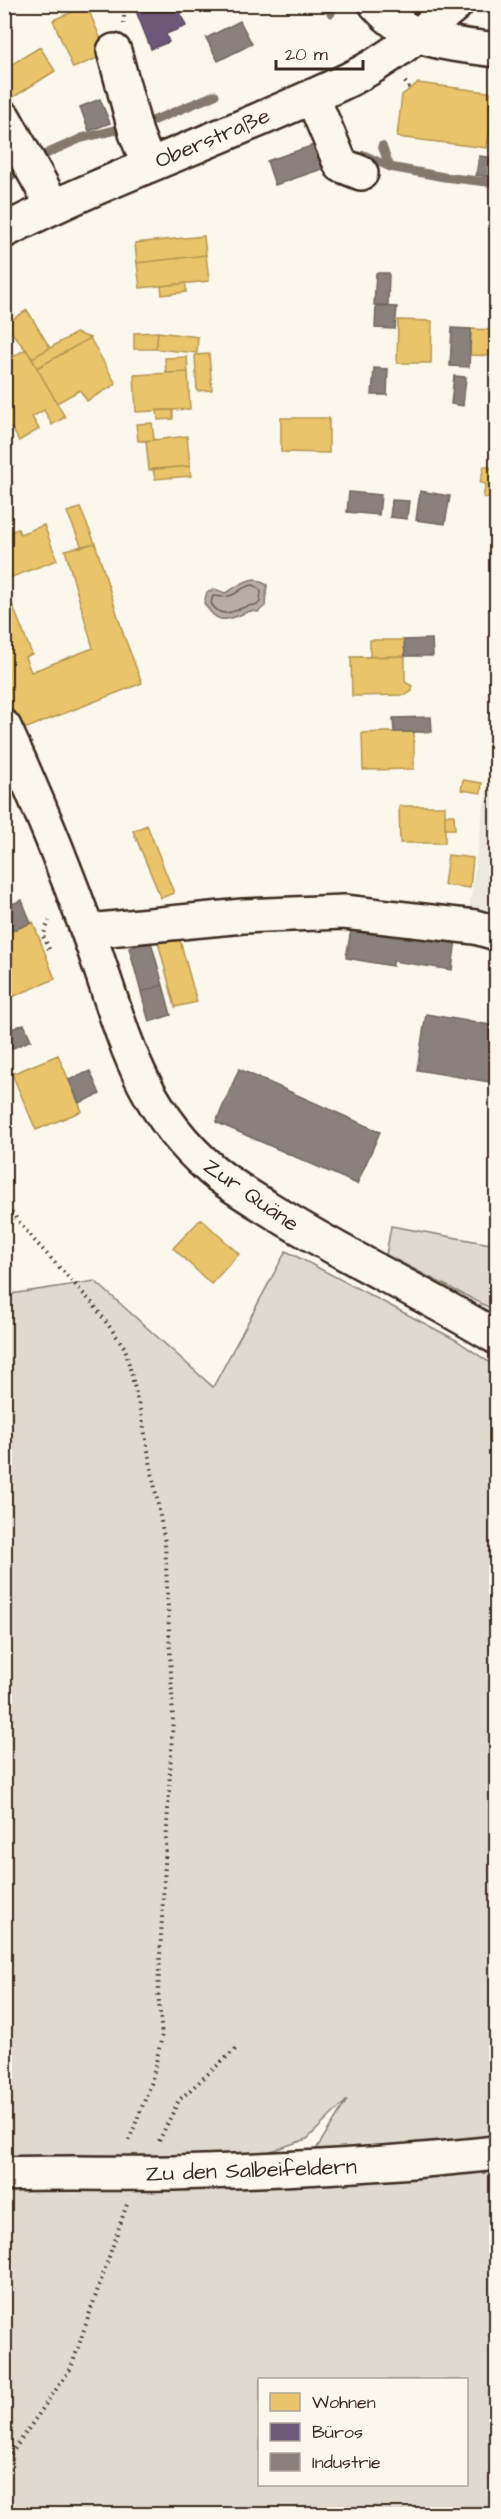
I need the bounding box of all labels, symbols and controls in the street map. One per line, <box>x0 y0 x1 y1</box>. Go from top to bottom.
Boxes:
scale bar <box>276 33 363 71</box>
text: 20 m <box>285 42 328 67</box>
street label: Oberstraße <box>150 100 275 176</box>
street label: Zur Quäne <box>197 1151 305 1240</box>
street label: Zu den Salbeifeldern <box>145 2151 357 2190</box>
legend <box>258 2378 468 2486</box>
text: Wohnen <box>312 2390 376 2415</box>
text: Büros <box>312 2420 363 2445</box>
text: Industrie <box>312 2450 381 2475</box>

